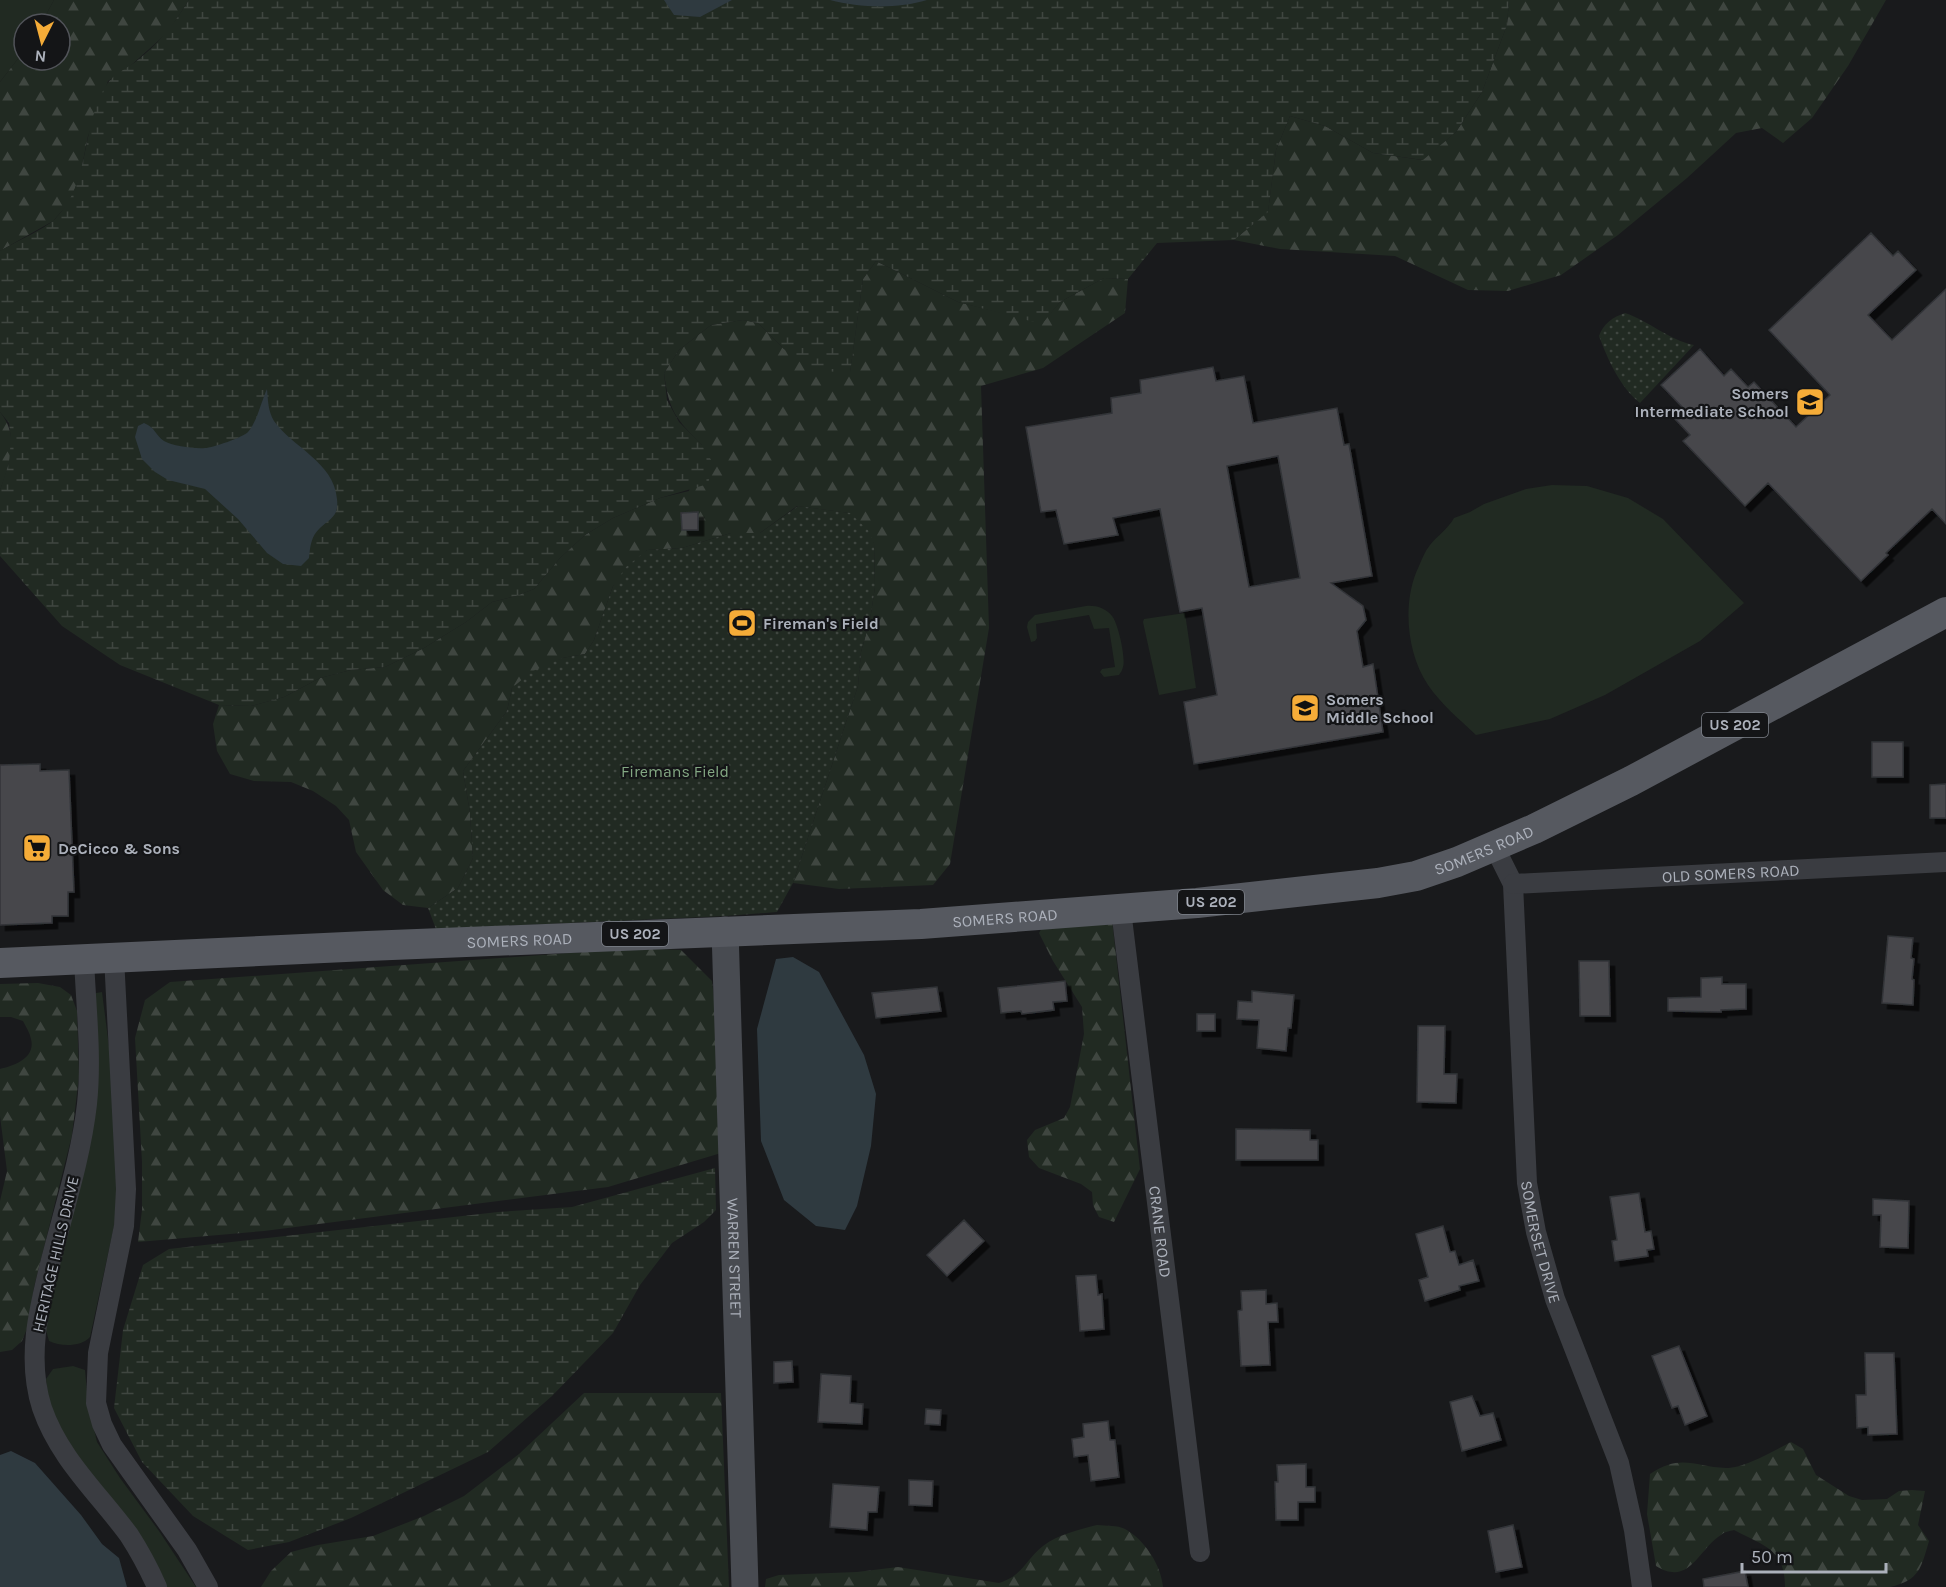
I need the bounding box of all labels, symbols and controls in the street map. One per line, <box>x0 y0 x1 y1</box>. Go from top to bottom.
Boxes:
north arrow <box>12 12 72 72</box>
text: N <box>34 46 47 66</box>
place label: Somers Intermediate School <box>1635 384 1789 421</box>
school or university icon: Somers Intermediate School <box>1794 386 1826 418</box>
sports icon: Fireman's Field <box>726 607 758 639</box>
place label: Fireman's Field <box>763 614 879 633</box>
place label: Somers Middle School <box>1326 690 1434 727</box>
school or university icon: Somers Middle School <box>1289 692 1321 724</box>
road number: US 202 <box>1702 713 1768 737</box>
park label: Firemans Field <box>621 762 729 781</box>
street label: SOMERS ROAD <box>1432 821 1536 879</box>
supermarket icon: DeCicco & Sons <box>21 832 53 864</box>
place label: DeCicco & Sons <box>58 839 180 858</box>
street label: OLD SOMERS ROAD <box>1661 860 1800 886</box>
road number: US 202 <box>1178 890 1244 914</box>
street label: SOMERS ROAD <box>952 905 1058 932</box>
road number: US 202 <box>602 922 668 946</box>
street label: SOMERS ROAD <box>466 929 573 952</box>
street label: HERITAGE HILLS DRIVE <box>28 1174 83 1334</box>
street label: SOMERSET DRIVE <box>1517 1179 1565 1305</box>
street label: CRANE ROAD <box>1145 1185 1175 1279</box>
street label: WARREN STREET <box>723 1198 746 1318</box>
scale bar <box>1742 1536 1886 1574</box>
text: 50 m <box>1751 1546 1793 1568</box>

